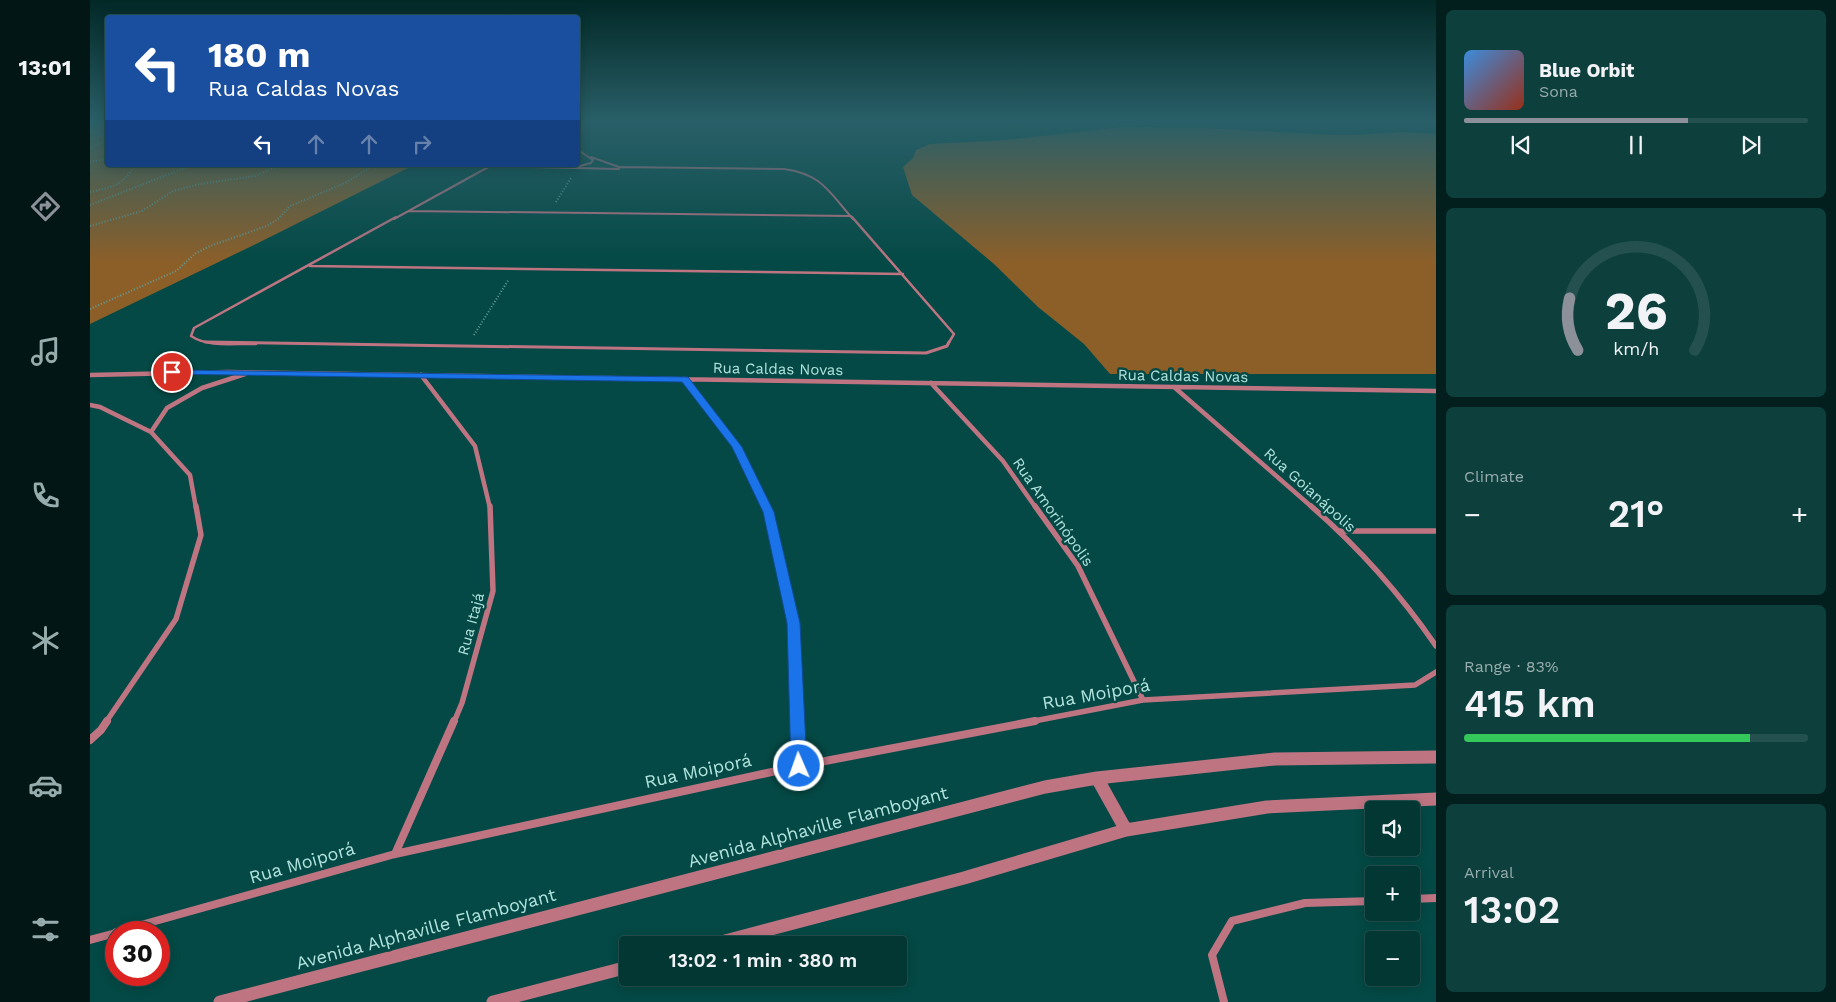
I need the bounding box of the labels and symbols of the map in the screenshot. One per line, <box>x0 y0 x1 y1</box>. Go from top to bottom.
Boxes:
pin <box>151 351 193 393</box>
street label: Rua Caldas Novas <box>713 359 843 379</box>
street label: Rua Caldas Novas <box>1118 366 1248 386</box>
street label: Rua Goianápolis <box>1260 444 1360 536</box>
street label: Rua Amorinópolis <box>1009 454 1097 570</box>
street label: Rua Itajá <box>454 590 488 657</box>
street label: Rua Moiporá <box>1040 674 1151 713</box>
position arrow <box>772 739 824 791</box>
street label: Rua Moiporá <box>642 749 753 792</box>
street label: Avenida Alphaville Flamboyant <box>686 782 951 871</box>
street label: Rua Moiporá <box>247 837 357 888</box>
street label: Avenida Alphaville Flamboyant <box>294 884 559 973</box>
speed limit sign: 30 <box>105 921 170 986</box>

